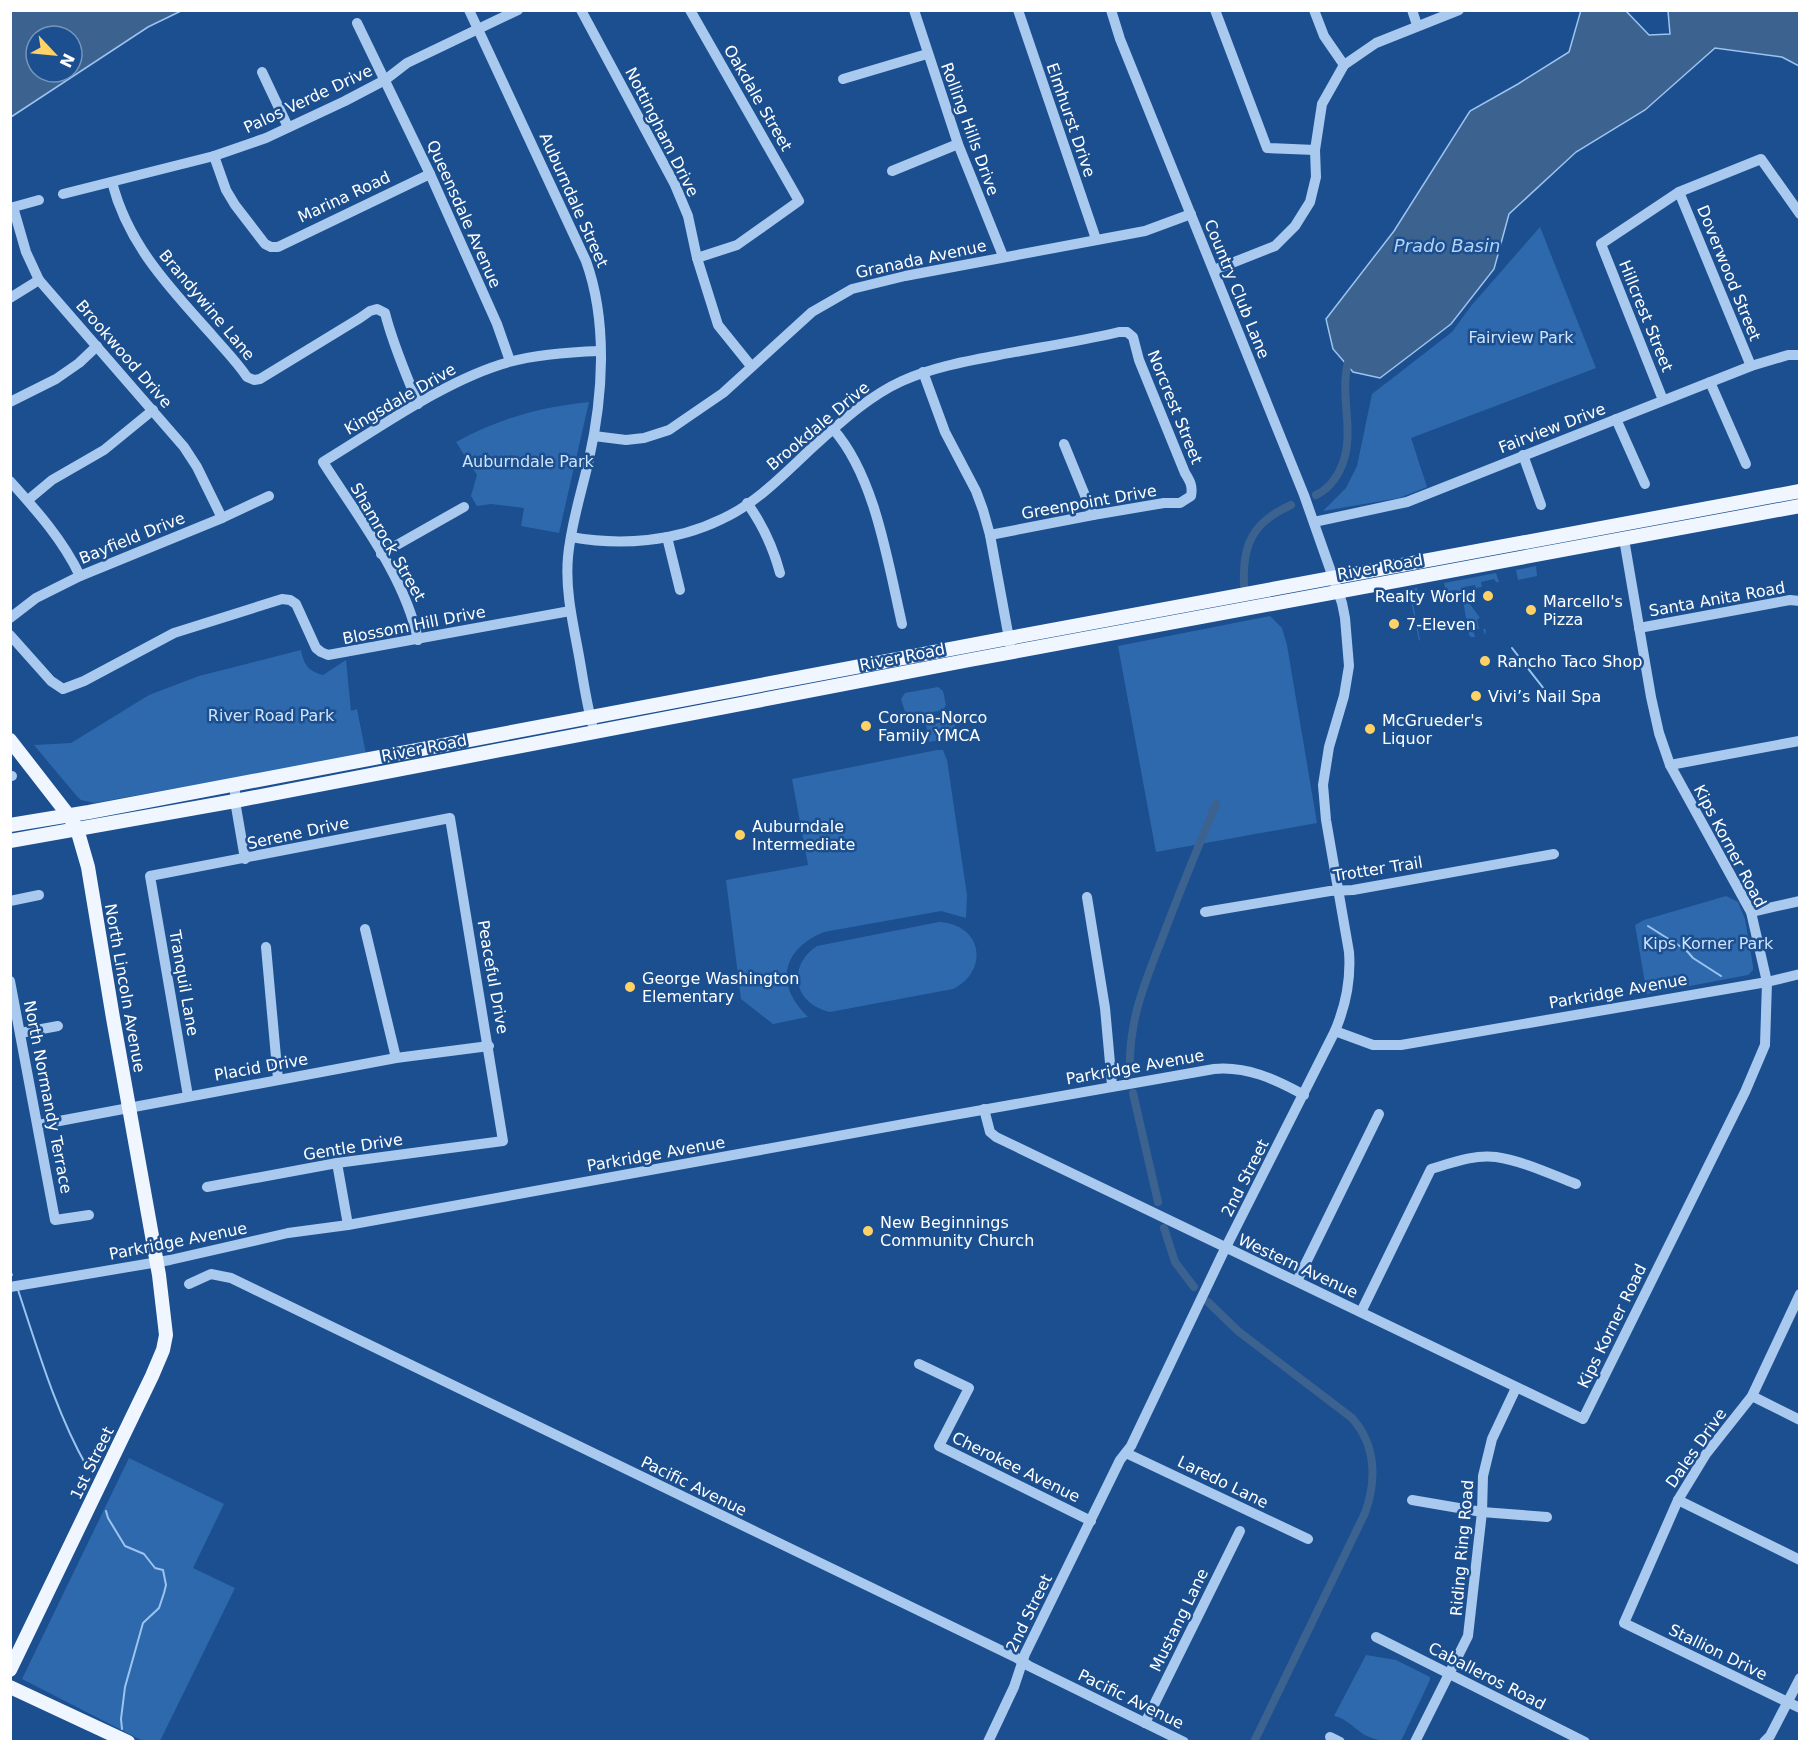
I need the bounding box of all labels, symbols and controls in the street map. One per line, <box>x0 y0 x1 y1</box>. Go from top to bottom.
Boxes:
north arrow <box>24 24 84 84</box>
street label: Oakdale Street <box>720 41 796 155</box>
text: N <box>56 50 79 71</box>
street label: Rolling Hills Drive <box>937 60 1003 198</box>
street label: Elmhurst Drive <box>1043 60 1099 180</box>
street label: Palos Verde Drive <box>241 61 375 137</box>
street label: Nottingham Drive <box>621 64 703 200</box>
street label: Auburndale Street <box>536 130 612 270</box>
street label: Queensdale Avenue <box>423 137 505 291</box>
street label: Marina Road <box>295 167 393 227</box>
street label: Doverwood Street <box>1693 202 1765 344</box>
street label: Country Club Lane <box>1200 217 1274 361</box>
water label: Prado Basin <box>1394 235 1500 256</box>
street label: Granada Avenue <box>854 236 988 282</box>
street label: Brandywine Lane <box>155 246 259 364</box>
street label: Hillcrest Street <box>1615 257 1677 375</box>
street label: Brookwood Drive <box>72 296 176 412</box>
park label: Fairview Park <box>1468 328 1574 347</box>
street label: Norcrest Street <box>1143 347 1207 467</box>
street label: Kingsdale Drive <box>341 359 459 439</box>
street label: Brookdale Drive <box>763 378 873 474</box>
street label: Fairview Drive <box>1496 399 1608 457</box>
park label: Auburndale Park <box>462 452 595 471</box>
street label: Shamrock Street <box>346 479 430 605</box>
street label: Greenpoint Drive <box>1020 481 1158 523</box>
street label: Bayfield Drive <box>76 508 188 568</box>
street label: River Road <box>1336 550 1424 584</box>
street label: Santa Anita Road <box>1647 578 1787 620</box>
place label: Realty World <box>1375 587 1476 606</box>
marker: Realty World <box>1481 589 1495 603</box>
place label: Marcello's Pizza <box>1543 592 1623 629</box>
street label: Blossom Hill Drive <box>341 602 487 648</box>
marker: Marcello's Pizza <box>1524 603 1538 617</box>
place label: 7-Eleven <box>1406 615 1476 634</box>
marker: 7-Eleven <box>1387 617 1401 631</box>
street label: River Road <box>858 639 946 675</box>
place label: Rancho Taco Shop <box>1497 652 1642 671</box>
marker: Rancho Taco Shop <box>1478 654 1492 668</box>
place label: Vivi’s Nail Spa <box>1488 687 1601 706</box>
marker: Vivi’s Nail Spa <box>1469 689 1483 703</box>
park label: River Road Park <box>208 706 335 725</box>
place label: Corona-Norco Family YMCA <box>878 708 987 745</box>
place label: McGrueder's Liquor <box>1382 711 1483 748</box>
marker: Corona-Norco Family YMCA <box>859 719 873 733</box>
marker: McGrueder's Liquor <box>1363 722 1377 736</box>
street label: River Road <box>380 730 468 766</box>
street label: Kips Korner Road <box>1690 781 1770 911</box>
street label: Serene Drive <box>245 813 351 853</box>
place label: Auburndale Intermediate <box>752 817 855 854</box>
marker: Auburndale Intermediate <box>733 828 747 842</box>
street label: Trotter Trail <box>1331 853 1424 886</box>
street label: North Lincoln Avenue <box>101 902 149 1074</box>
street label: Peaceful Drive <box>474 919 512 1035</box>
street label: Tranquil Lane <box>165 928 203 1037</box>
park label: Kips Korner Park <box>1643 934 1774 953</box>
place label: George Washington Elementary <box>642 969 799 1006</box>
street label: Parkridge Avenue <box>1547 969 1689 1013</box>
marker: George Washington Elementary <box>623 980 637 994</box>
street label: North Normandy Terrace <box>20 999 76 1195</box>
street label: Parkridge Avenue <box>1064 1045 1206 1089</box>
street label: Placid Drive <box>213 1049 309 1085</box>
street label: Gentle Drive <box>302 1130 404 1164</box>
street label: Parkridge Avenue <box>585 1132 727 1176</box>
street label: 2nd Street <box>1217 1136 1273 1220</box>
place label: New Beginnings Community Church <box>880 1213 1034 1250</box>
street label: Parkridge Avenue <box>107 1218 249 1264</box>
marker: New Beginnings Community Church <box>861 1224 875 1238</box>
street label: Western Avenue <box>1235 1230 1361 1302</box>
street label: Kips Korner Road <box>1574 1261 1650 1391</box>
street label: Dales Drive <box>1662 1405 1730 1491</box>
street label: 1st Street <box>66 1424 118 1502</box>
street label: Cherokee Avenue <box>949 1428 1083 1506</box>
street label: Pacific Avenue <box>638 1452 750 1520</box>
street label: Laredo Lane <box>1175 1452 1271 1512</box>
street label: Riding Ring Road <box>1447 1479 1477 1617</box>
street label: Mustang Lane <box>1146 1565 1212 1675</box>
street label: 2nd Street <box>1002 1571 1056 1655</box>
street label: Stallion Drive <box>1666 1620 1770 1684</box>
street label: Caballeros Road <box>1425 1638 1549 1714</box>
street label: Pacific Avenue <box>1075 1665 1187 1733</box>

